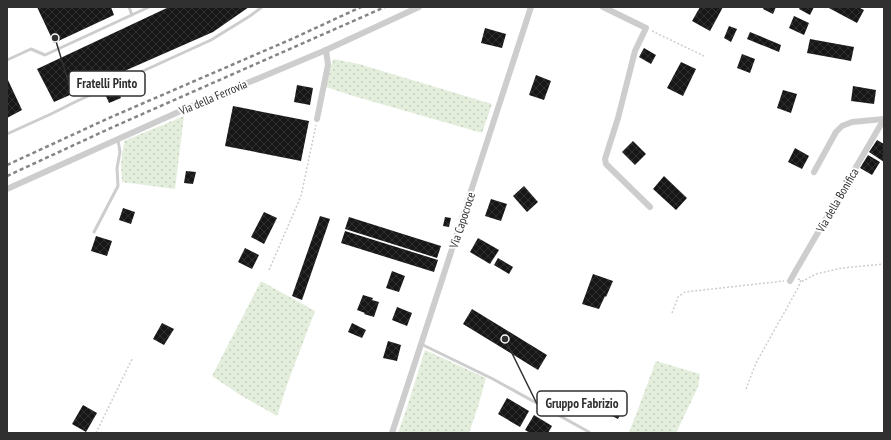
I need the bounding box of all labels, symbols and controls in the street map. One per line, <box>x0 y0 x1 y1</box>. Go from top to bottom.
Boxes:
callout: Fratelli Pinto <box>69 71 145 96</box>
text: Fratelli Pinto <box>77 75 137 92</box>
street label: Via della Ferrovia <box>176 76 249 118</box>
street label: Via della Bonifica <box>812 165 861 236</box>
street label: Via Capocroce <box>446 190 478 251</box>
callout: Gruppo Fabrizio <box>537 391 627 416</box>
text: Gruppo Fabrizio <box>545 395 619 412</box>

